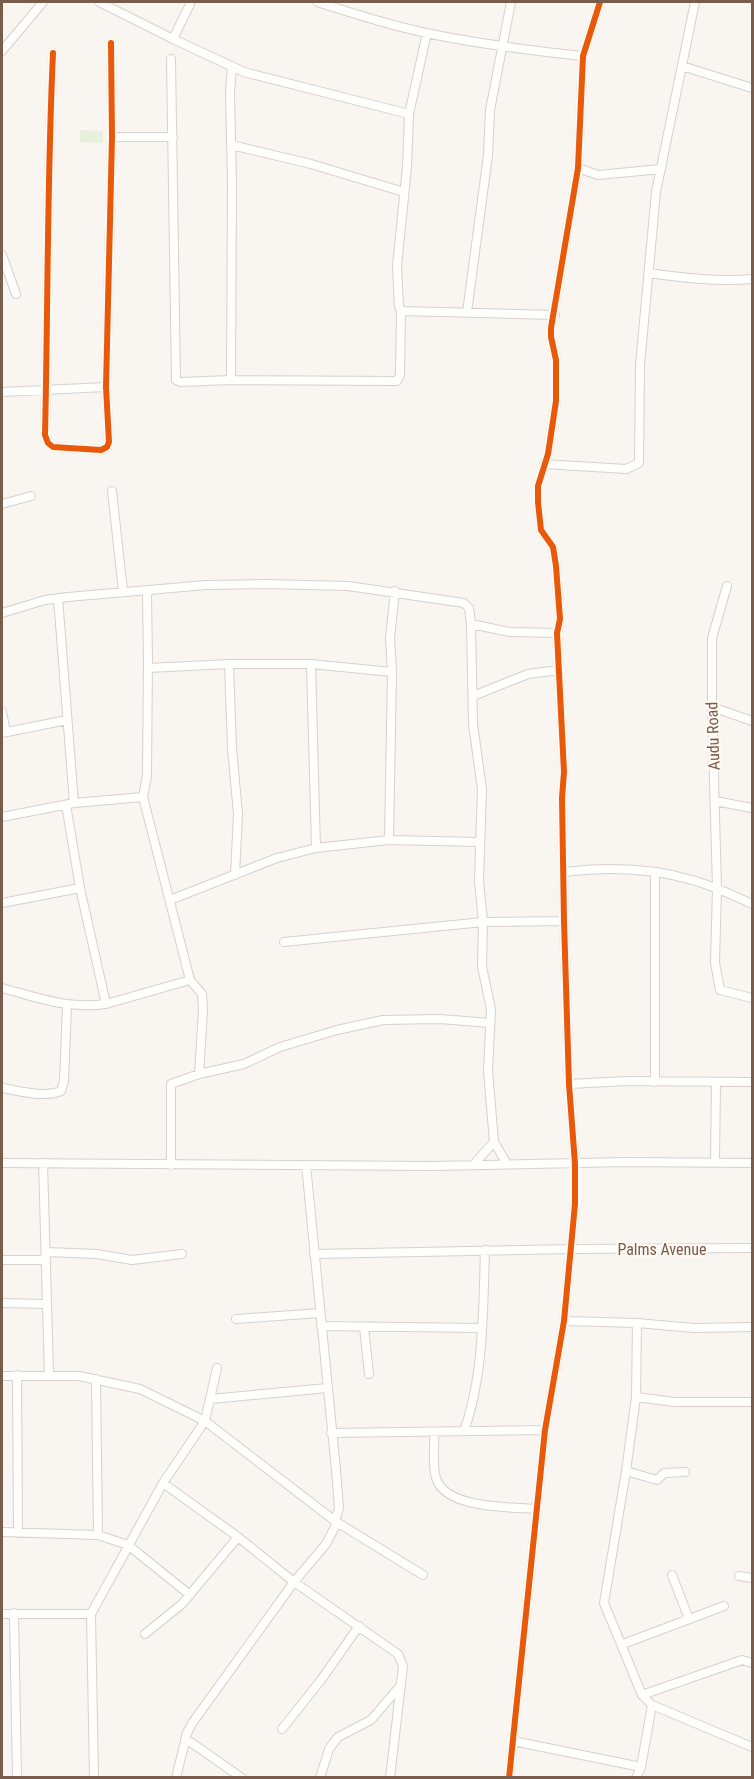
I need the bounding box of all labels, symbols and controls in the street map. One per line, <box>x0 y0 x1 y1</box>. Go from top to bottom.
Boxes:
street label: Audu Road <box>702 702 724 770</box>
street label: Palms Avenue <box>617 1240 707 1259</box>

